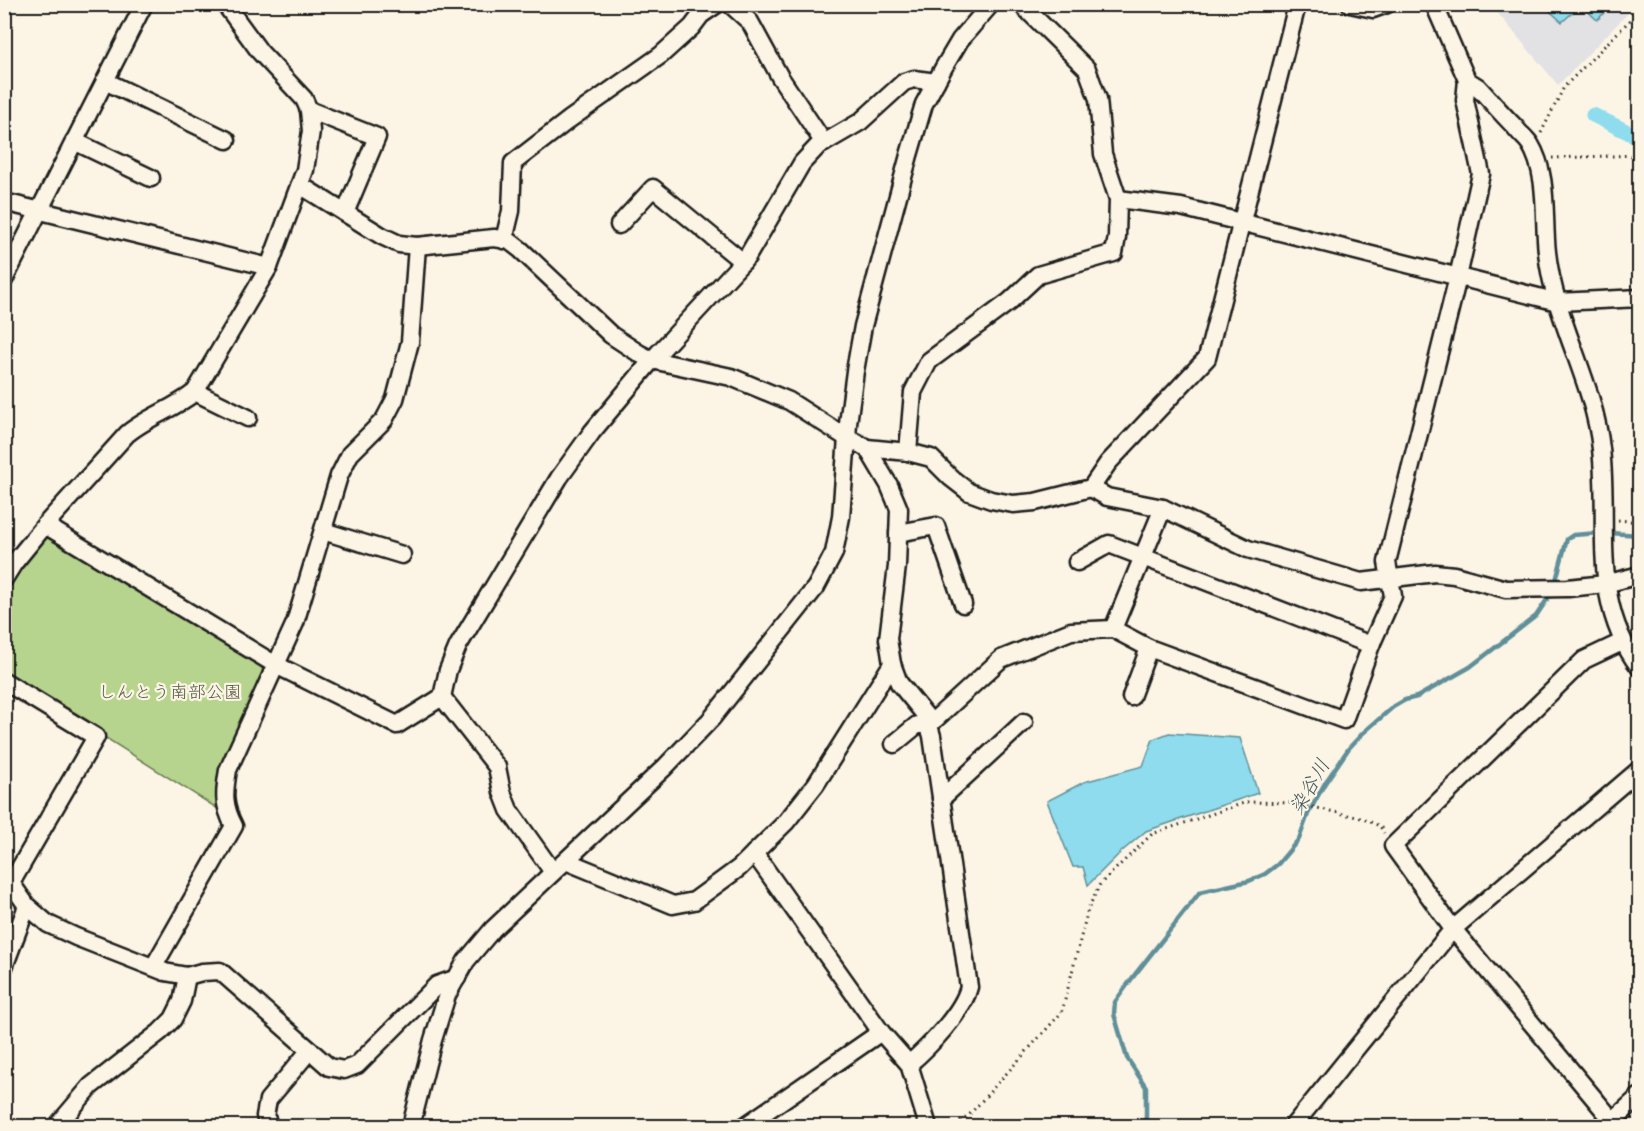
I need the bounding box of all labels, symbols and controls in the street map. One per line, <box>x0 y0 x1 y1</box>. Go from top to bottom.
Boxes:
park label: しんとう南部公園 <box>98 682 242 703</box>
water label: 染谷川 <box>1285 755 1335 819</box>

